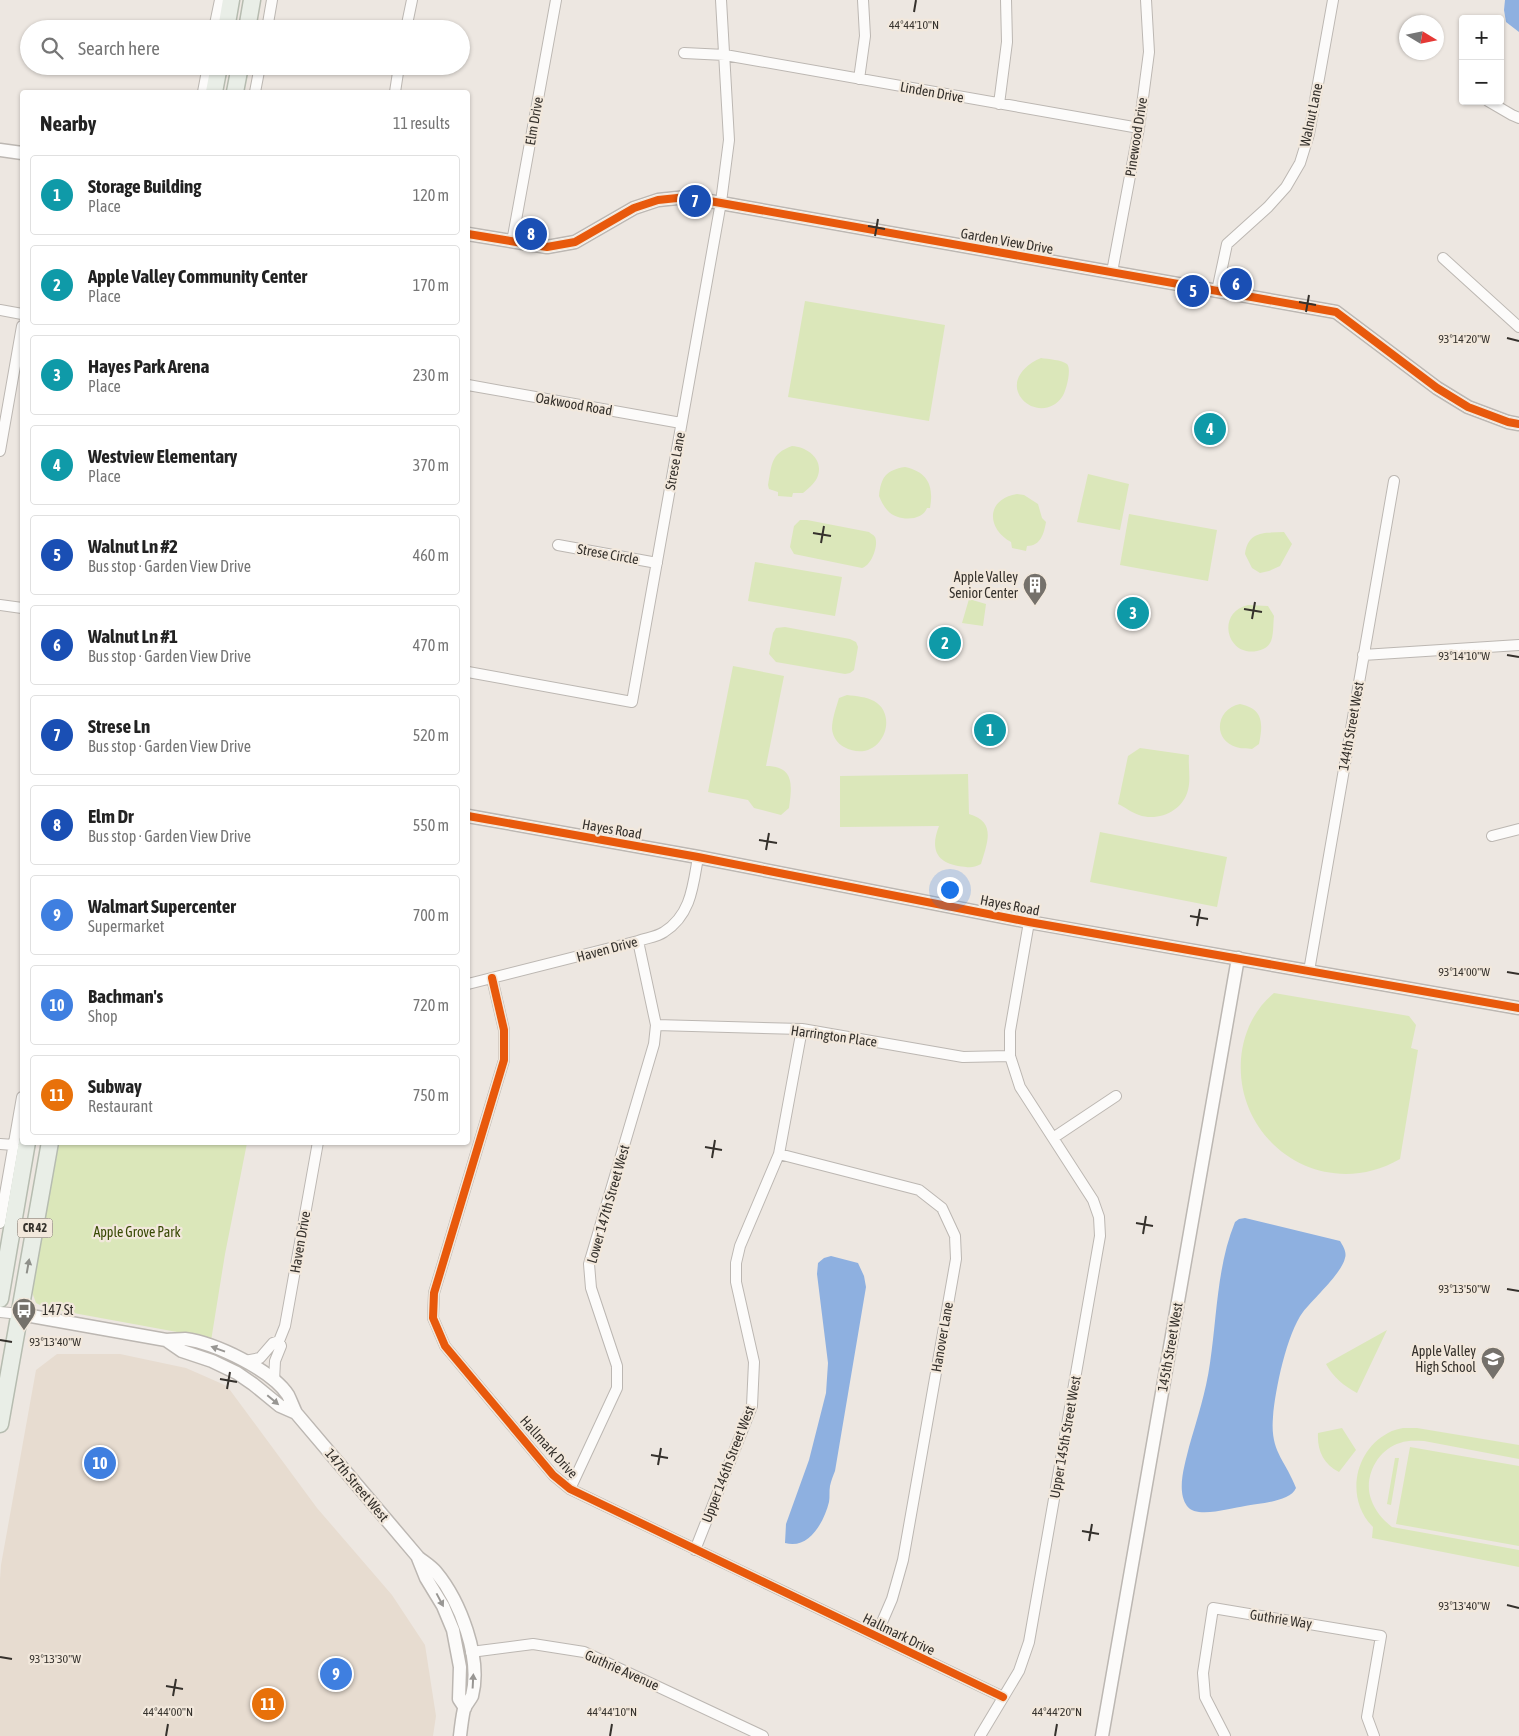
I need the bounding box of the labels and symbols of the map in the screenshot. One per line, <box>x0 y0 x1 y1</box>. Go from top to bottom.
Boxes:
north arrow <box>1399 15 1444 60</box>
text: 44°44'10"N <box>889 18 939 32</box>
street label: Linden Drive <box>899 79 965 105</box>
street label: Walnut Lane <box>1296 82 1326 148</box>
street label: Elm Drive <box>522 96 546 146</box>
street label: Pinewood Drive <box>1122 96 1150 178</box>
pin: 7 <box>679 182 711 220</box>
pin: 8 <box>515 215 547 253</box>
street label: Garden View Drive <box>960 225 1054 257</box>
pin: 6 <box>1220 265 1252 303</box>
pin: 5 <box>1177 272 1209 310</box>
text: 93°14'20"W <box>1438 332 1490 346</box>
street label: Oakwood Road <box>534 389 614 419</box>
pin: 4 <box>1194 410 1226 448</box>
street label: Strese Lane <box>662 431 688 491</box>
street label: Strese Circle <box>576 541 640 567</box>
place label: Apple Valley Senior Center <box>949 569 1019 601</box>
building icon: Apple Valley Senior Center <box>1022 572 1048 606</box>
pin: 3 <box>1117 594 1149 632</box>
pin: 2 <box>929 624 961 662</box>
text: 93°14'10"W <box>1438 649 1490 663</box>
street label: 144th Street West <box>1335 680 1367 772</box>
pin: 1 <box>974 711 1006 749</box>
street label: Hayes Road <box>581 816 643 842</box>
your location <box>937 877 963 903</box>
street label: Hayes Road <box>979 891 1041 919</box>
street label: Haven Drive <box>575 933 639 965</box>
text: 93°14'00"W <box>1438 965 1490 979</box>
street label: Harrington Place <box>790 1022 878 1050</box>
street label: Lower 147th Street West <box>583 1143 633 1265</box>
street label: Haven Drive <box>287 1210 313 1274</box>
road number: CR 42 <box>18 1218 52 1238</box>
park label: Apple Grove Park <box>93 1224 181 1240</box>
one-way arrow <box>25 1257 33 1273</box>
text: 93°13'50"W <box>1438 1282 1490 1296</box>
bus stop icon: 147 St <box>11 1297 37 1331</box>
street label: Hanover Lane <box>928 1301 956 1373</box>
street label: 145th Street West <box>1154 1301 1186 1393</box>
place label: 147 St <box>42 1302 74 1318</box>
text: 93°13'40"W <box>29 1335 81 1349</box>
place label: Apple Valley High School <box>1412 1343 1476 1375</box>
one-way arrow <box>210 1344 225 1352</box>
school or university icon: Apple Valley High School <box>1480 1346 1506 1380</box>
street label: Upper 145th Street West <box>1046 1374 1084 1500</box>
one-way arrow <box>267 1395 280 1406</box>
street label: Upper 146th Street West <box>698 1403 758 1525</box>
street label: Hallmark Drive <box>517 1413 581 1481</box>
pin: 10 <box>84 1444 116 1482</box>
street label: 147th Street West <box>322 1445 392 1525</box>
one-way arrow <box>436 1593 444 1608</box>
text: 93°13'40"W <box>1438 1599 1490 1613</box>
street label: Guthrie Way <box>1249 1606 1313 1632</box>
street label: Hallmark Drive <box>860 1610 938 1658</box>
street label: Guthrie Avenue <box>582 1647 662 1693</box>
text: 93°13'30"W <box>29 1652 81 1666</box>
pin: 9 <box>320 1655 352 1693</box>
one-way arrow <box>469 1672 477 1688</box>
pin: 11 <box>252 1685 284 1723</box>
text: 44°44'00"N <box>143 1705 193 1719</box>
text: 44°44'10"N <box>587 1705 637 1719</box>
text: 44°44'20"N <box>1032 1705 1082 1719</box>

